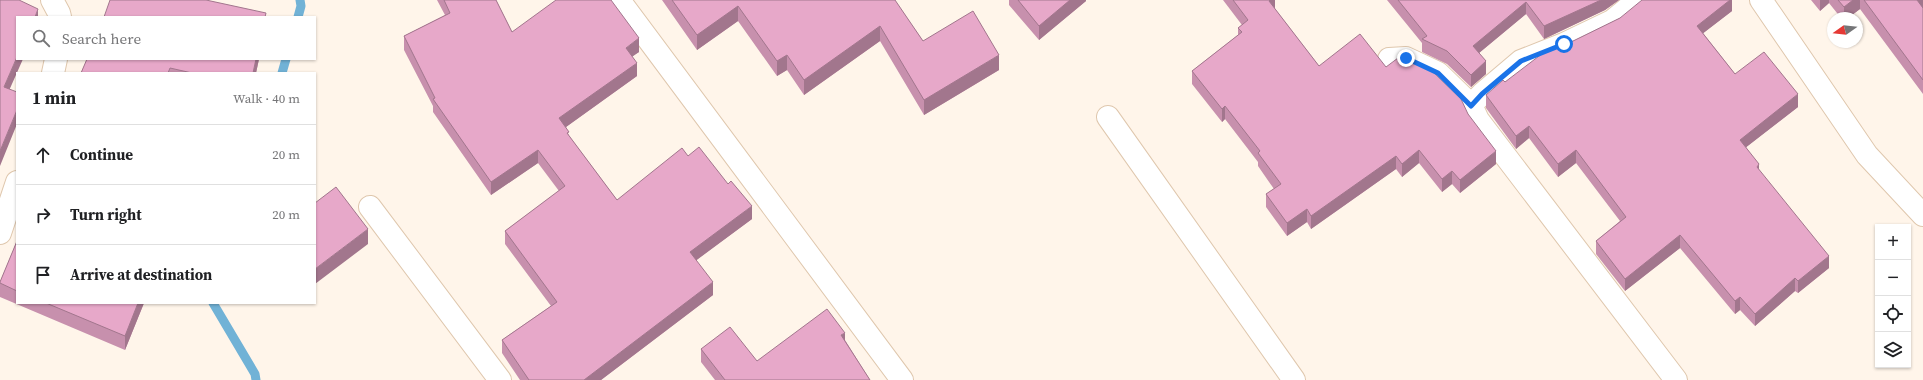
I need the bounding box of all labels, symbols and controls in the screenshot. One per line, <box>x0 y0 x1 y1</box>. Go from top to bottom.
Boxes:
north arrow <box>1827 12 1863 48</box>
search box <box>16 16 316 60</box>
icon: search <box>30 27 52 49</box>
text: Search here <box>62 28 141 49</box>
route start <box>1555 35 1573 53</box>
route end <box>1397 49 1415 67</box>
text: 1 min <box>32 86 76 110</box>
text: Walk · 40 m <box>233 90 300 107</box>
icon: ahead <box>32 144 54 166</box>
text: Continue <box>70 144 133 165</box>
text: 20 m <box>272 146 300 163</box>
icon: right <box>32 204 54 226</box>
text: Turn right <box>70 204 142 225</box>
text: 20 m <box>272 206 300 223</box>
map controls <box>1875 224 1911 368</box>
button: + <box>1875 224 1911 260</box>
button: − <box>1875 260 1911 296</box>
icon: arrive <box>32 264 54 286</box>
text: Arrive at destination <box>70 264 212 285</box>
button: locate <box>1875 296 1911 332</box>
button: layers <box>1875 332 1911 368</box>

